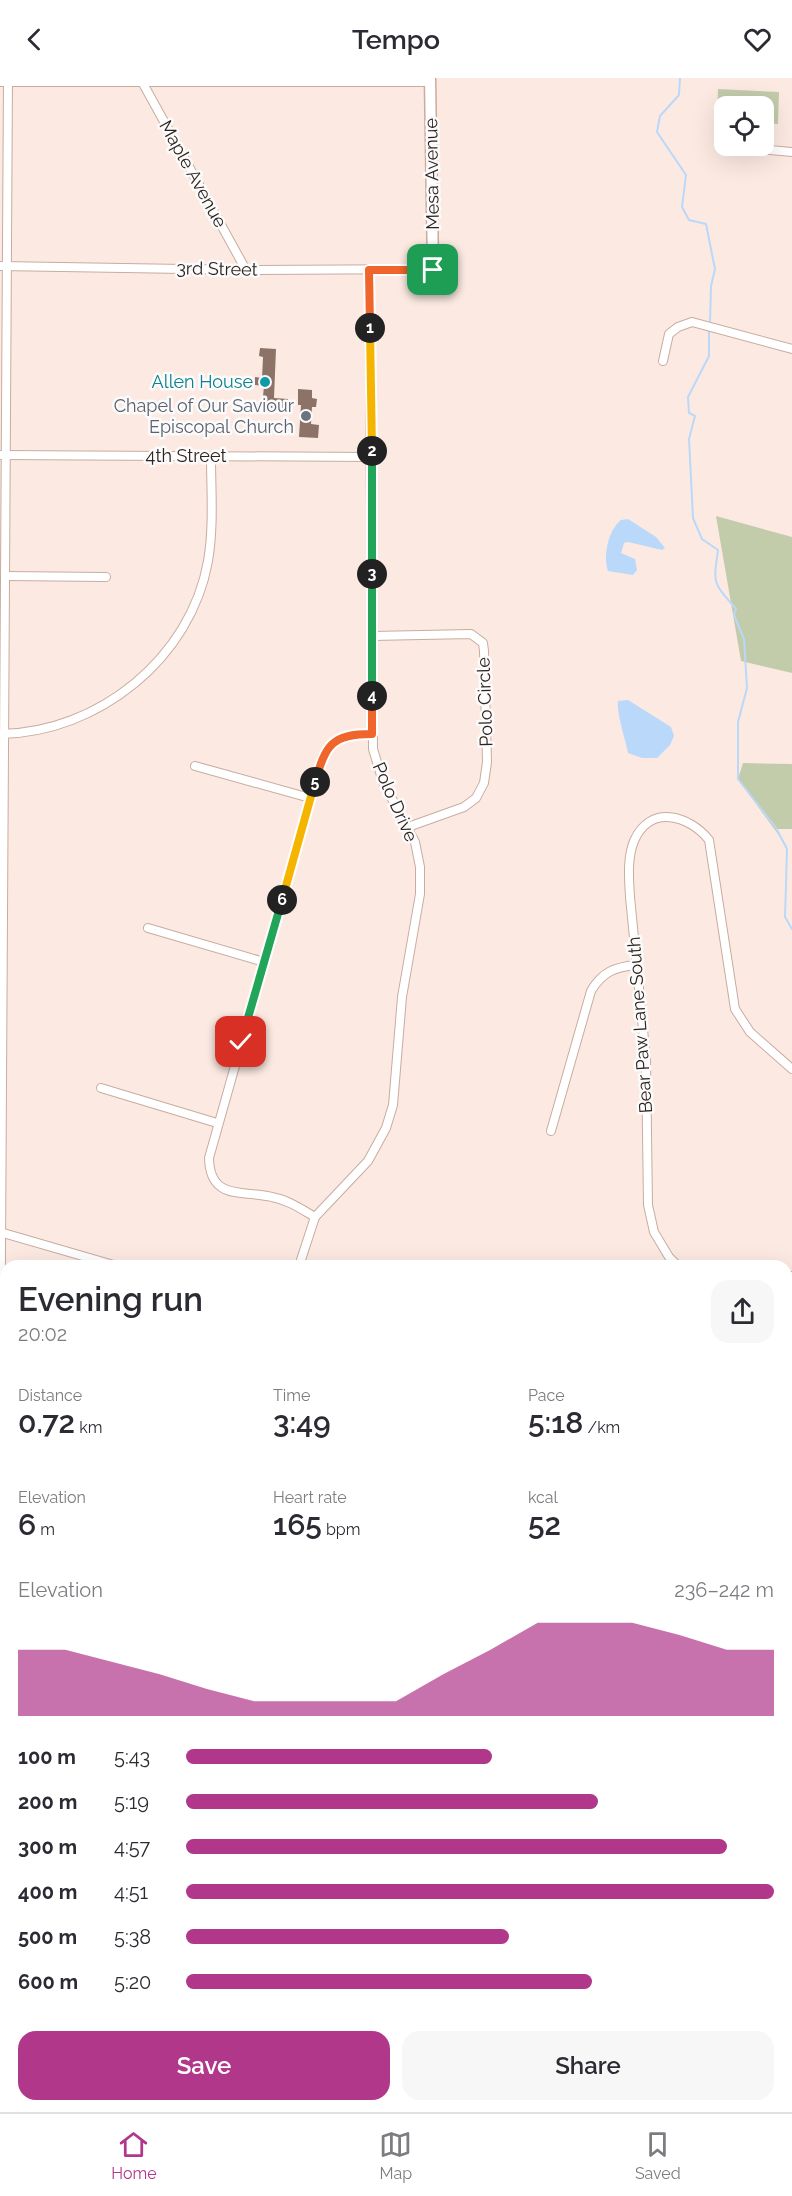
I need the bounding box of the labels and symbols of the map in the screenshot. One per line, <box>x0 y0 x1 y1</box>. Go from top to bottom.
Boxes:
street label: Maple Avenue <box>155 117 232 231</box>
street label: Mesa Avenue <box>420 117 443 230</box>
pin <box>407 244 458 295</box>
street label: 3rd Street <box>176 257 258 280</box>
pin: 1 <box>355 313 385 343</box>
place label: Allen House <box>152 371 253 392</box>
marker: Allen House <box>258 375 272 389</box>
place label: Chapel of Our Saviour Episcopal Church <box>114 395 295 437</box>
marker: Chapel of Our Saviour Episcopal Church <box>299 409 313 423</box>
pin: 2 <box>357 436 387 466</box>
street label: 4th Street <box>146 445 226 466</box>
pin: 3 <box>357 559 387 589</box>
street label: Polo Circle <box>472 656 497 747</box>
pin: 4 <box>357 681 387 711</box>
street label: Polo Drive <box>369 759 422 845</box>
pin: 5 <box>300 767 330 797</box>
pin: 6 <box>267 885 297 915</box>
street label: Bear Paw Lane South <box>623 936 656 1114</box>
pin <box>215 1016 266 1067</box>

